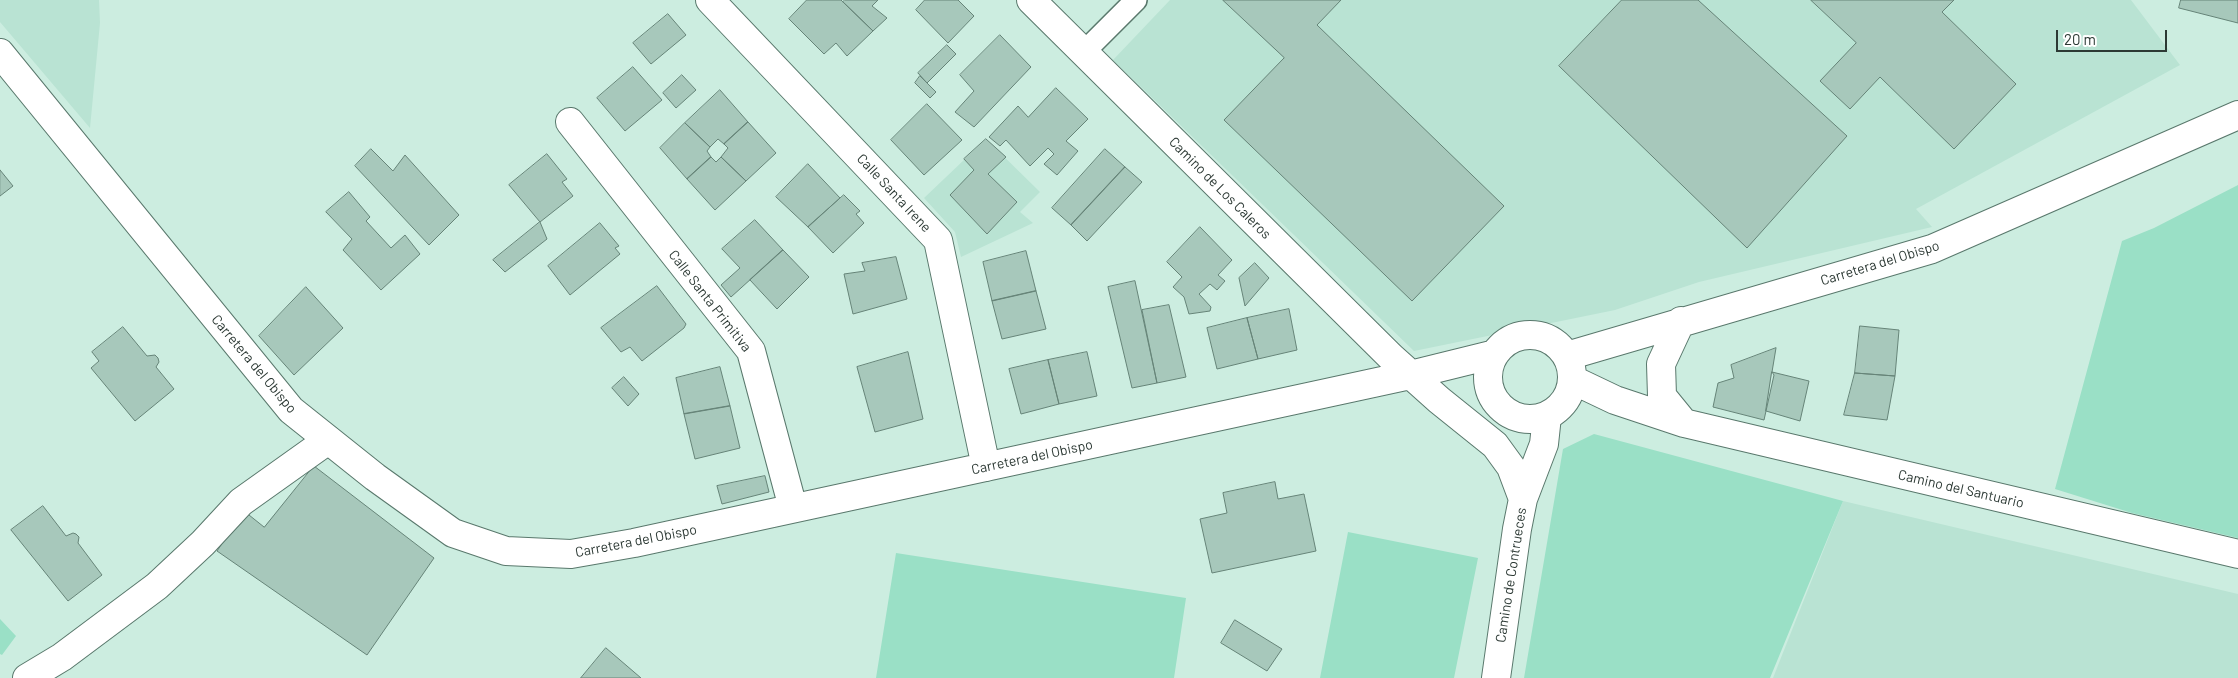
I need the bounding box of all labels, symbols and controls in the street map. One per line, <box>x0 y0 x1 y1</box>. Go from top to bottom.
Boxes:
scale bar <box>2058 20 2169 52</box>
text: 20 m <box>2064 30 2096 48</box>
street label: Camino de Los Caleros <box>1166 134 1274 242</box>
street label: Calle Santa Irene <box>853 150 935 236</box>
street label: Carretera del Obispo <box>1819 237 1941 289</box>
street label: Calle Santa Primitiva <box>665 247 755 355</box>
street label: Carretera del Obispo <box>208 311 300 417</box>
street label: Carretera del Obispo <box>970 436 1094 478</box>
street label: Camino del Santuario <box>1896 466 2026 512</box>
street label: Camino de Contrueces <box>1492 506 1530 644</box>
street label: Carretera del Obispo <box>574 521 698 561</box>

